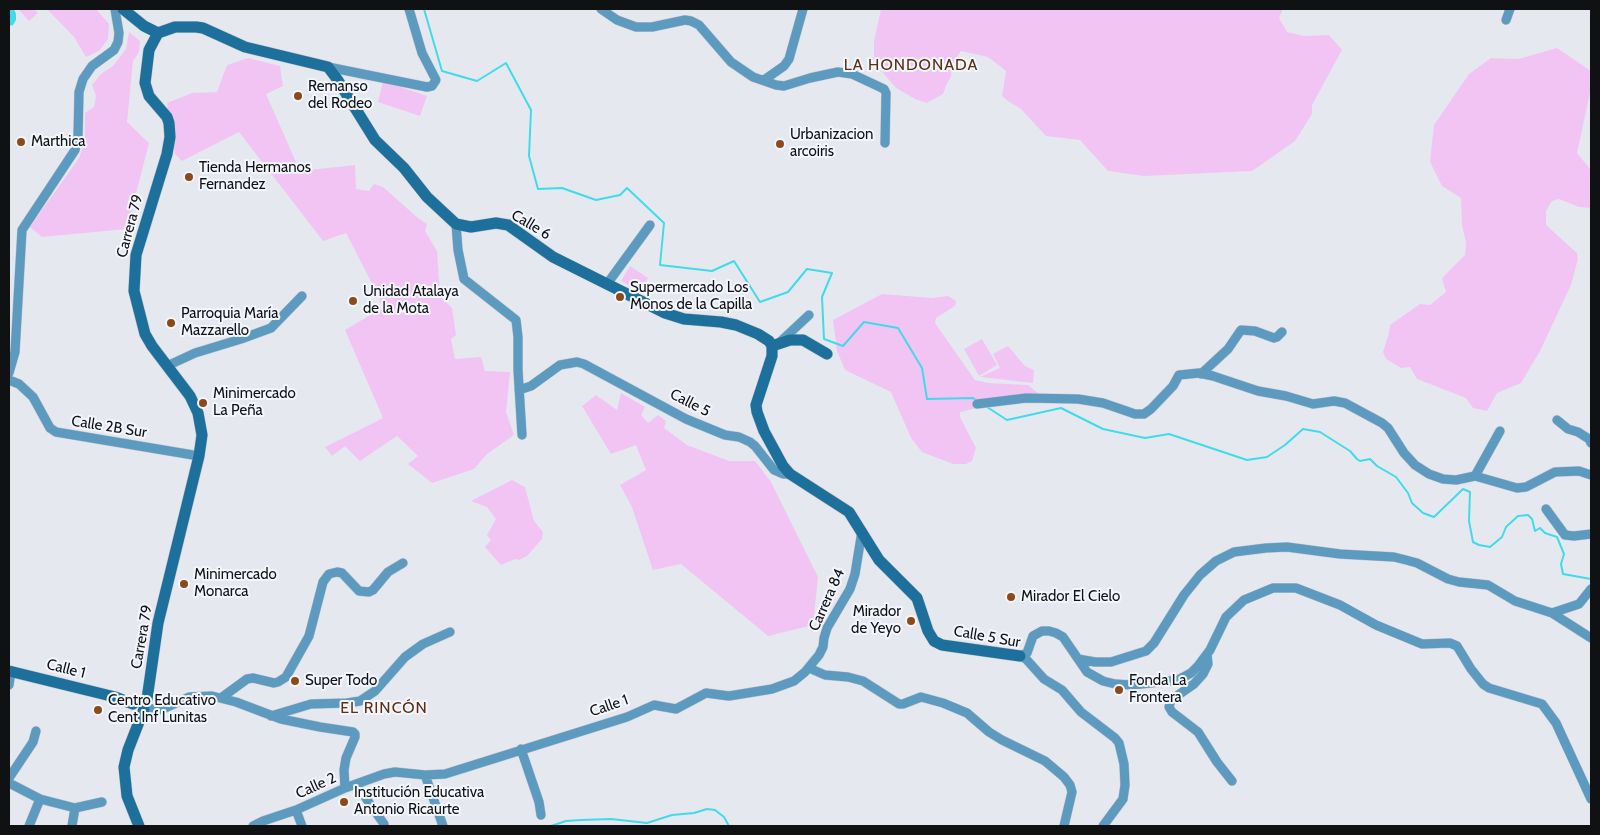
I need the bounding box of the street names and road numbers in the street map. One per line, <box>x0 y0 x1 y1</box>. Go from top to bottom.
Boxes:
street label: Carrera 79 <box>113 192 147 260</box>
street label: Calle 6 <box>508 206 554 244</box>
street label: Calle 5 <box>667 385 713 421</box>
street label: Calle 2B Sur <box>70 412 148 442</box>
street label: Carrera 84 <box>805 566 849 634</box>
street label: Carrera 79 <box>128 604 156 670</box>
street label: Calle 5 Sur <box>952 622 1022 652</box>
street label: Calle 1 <box>45 656 87 682</box>
street label: Calle 1 <box>587 691 631 721</box>
street label: Calle 2 <box>293 769 339 803</box>

